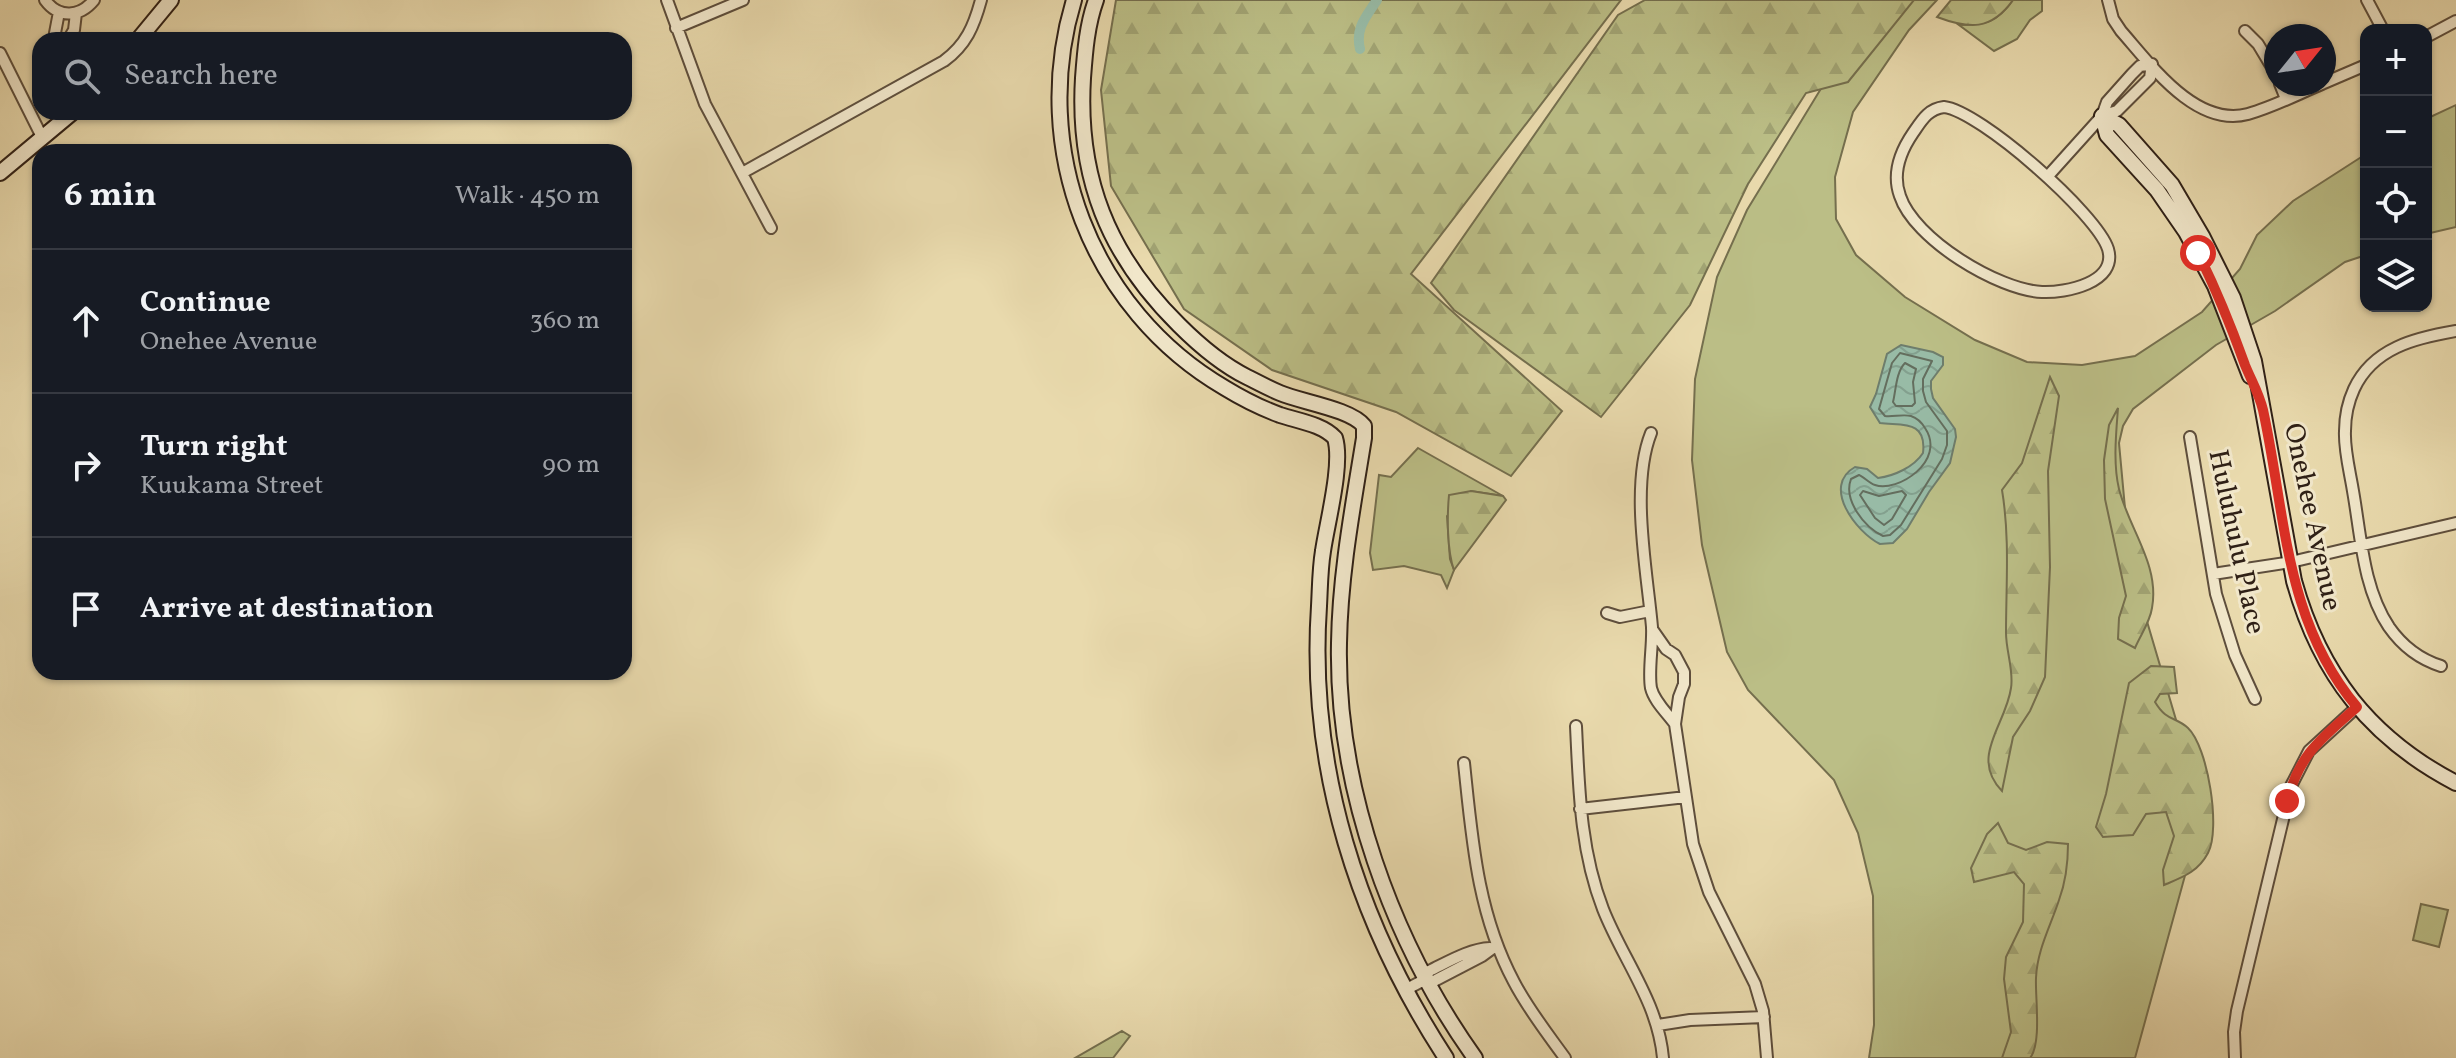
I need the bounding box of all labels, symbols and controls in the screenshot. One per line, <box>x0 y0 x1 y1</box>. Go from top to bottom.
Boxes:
north arrow <box>2264 24 2336 96</box>
map controls <box>2360 24 2432 312</box>
button: + <box>2360 24 2432 96</box>
search box <box>32 32 632 120</box>
icon: search <box>60 54 104 98</box>
text: Search here <box>124 55 278 97</box>
button: − <box>2360 96 2432 168</box>
button: locate <box>2360 168 2432 240</box>
text: 6 min <box>64 173 157 220</box>
text: Walk · 450 m <box>455 178 600 214</box>
route start <box>2180 235 2216 271</box>
button: layers <box>2360 240 2432 312</box>
text: Continue <box>140 282 271 324</box>
icon: ahead <box>64 299 108 343</box>
text: 360 m <box>530 303 600 339</box>
text: Onehee Avenue <box>140 324 317 360</box>
street label: Onehee Avenue <box>2273 420 2351 614</box>
text: Turn right <box>140 426 288 468</box>
icon: right <box>64 443 108 487</box>
street label: Huluhulu Place <box>2197 446 2275 638</box>
text: 90 m <box>542 447 600 483</box>
text: Kuukama Street <box>140 468 323 504</box>
icon: arrive <box>64 587 108 631</box>
text: Arrive at destination <box>140 588 434 630</box>
route end <box>2269 783 2305 819</box>

